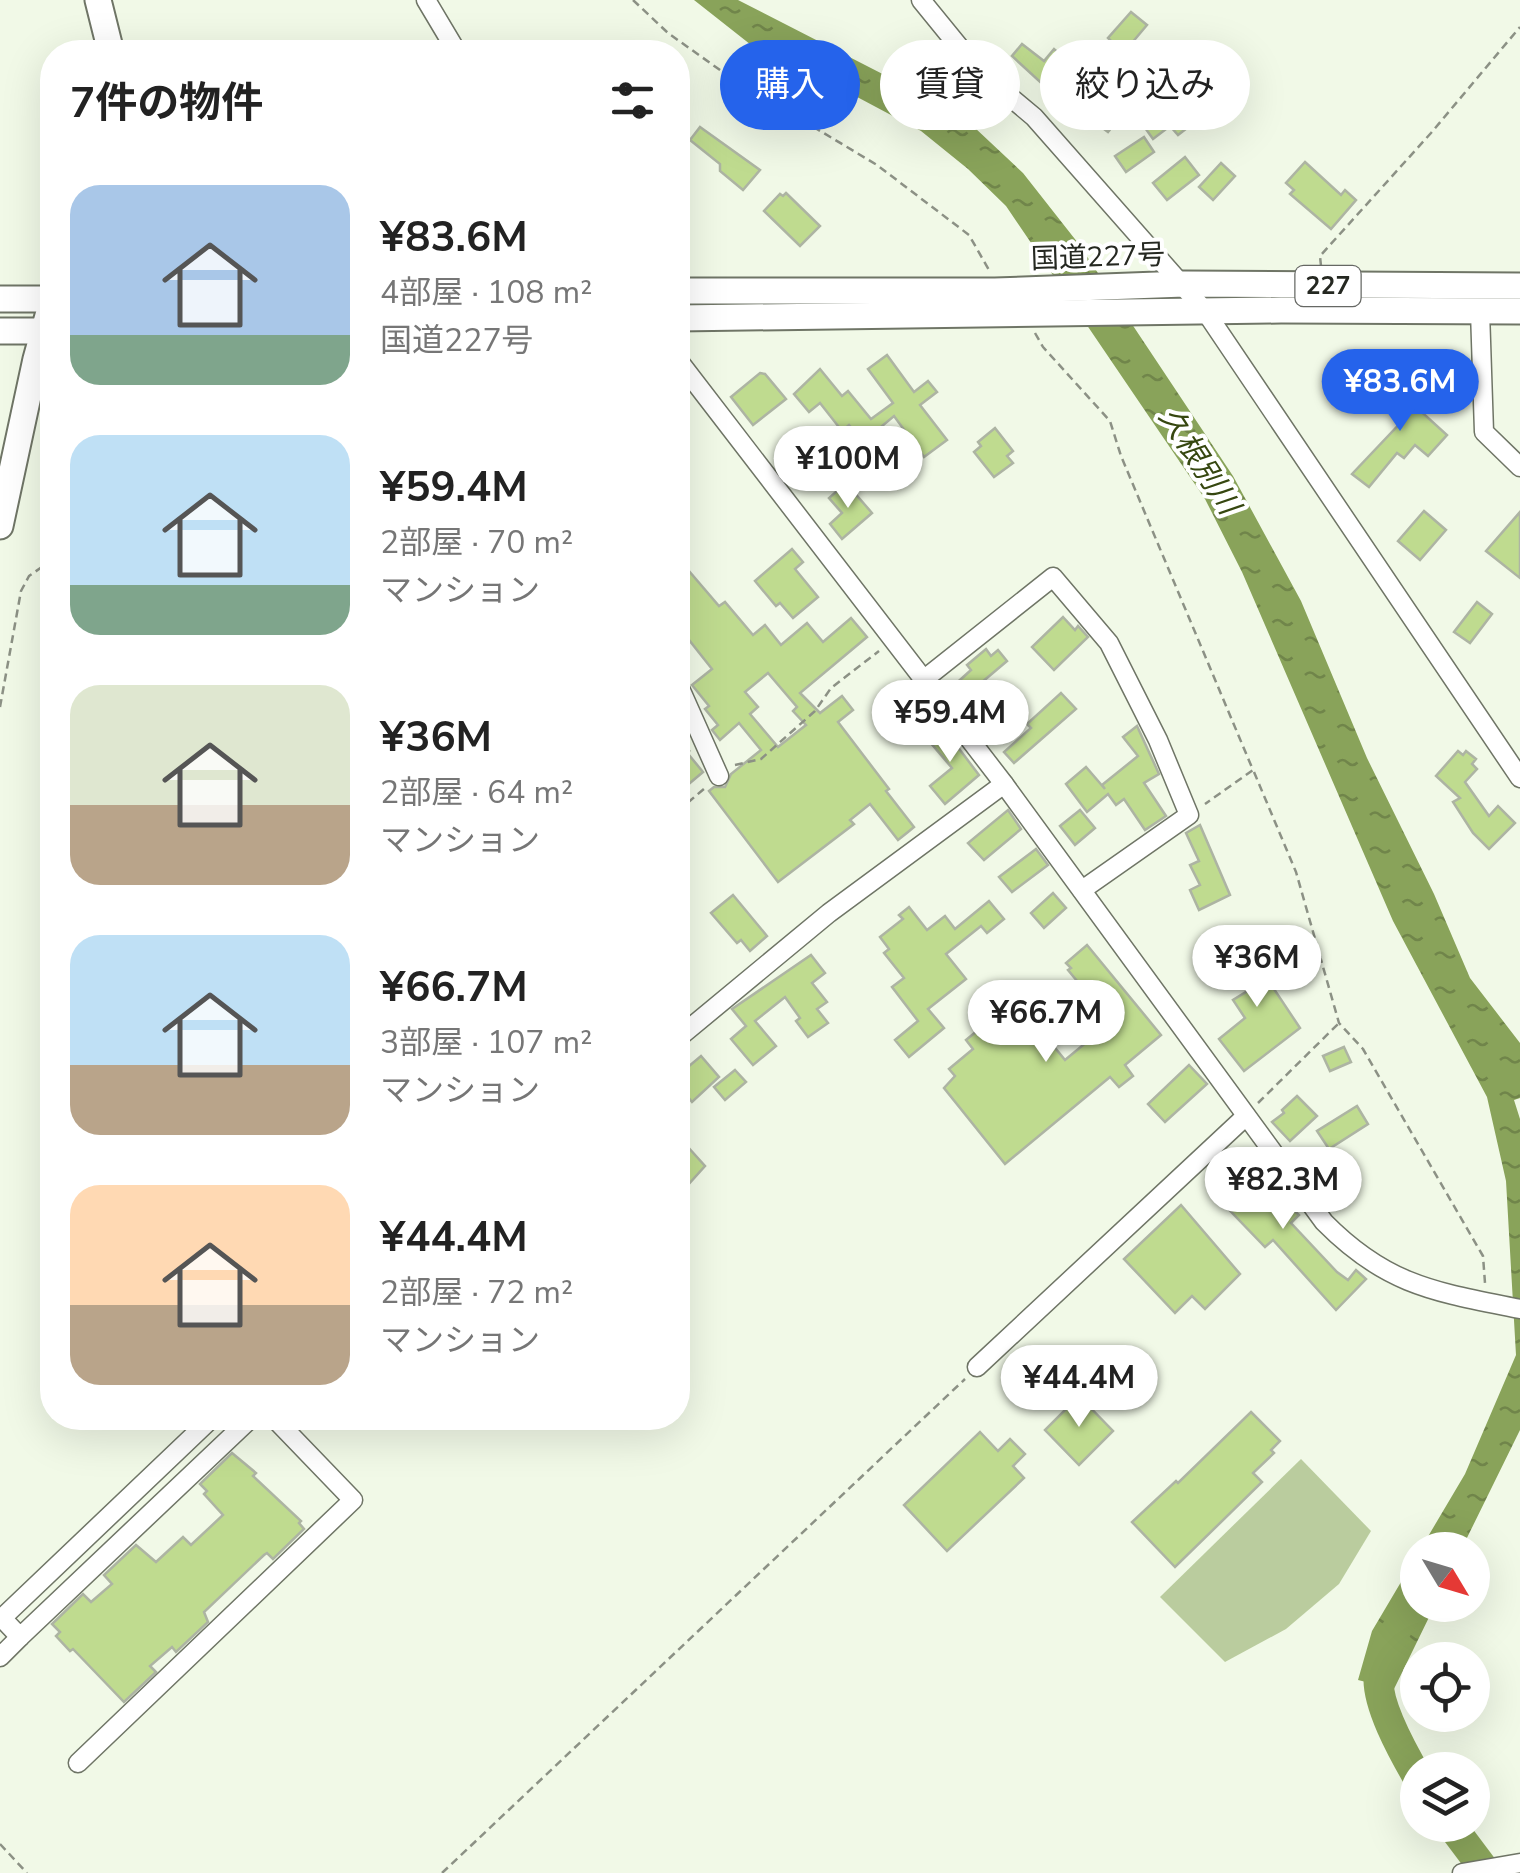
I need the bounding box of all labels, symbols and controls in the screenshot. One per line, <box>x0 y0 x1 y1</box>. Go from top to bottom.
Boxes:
chip: 購入 <box>720 40 860 130</box>
chip: 賃貸 <box>880 40 1020 130</box>
chip: 絞り込み <box>1040 40 1250 130</box>
icon: filters <box>605 73 660 128</box>
text: 7件の物件 <box>70 75 263 132</box>
text: ¥83.6M <box>380 209 528 266</box>
icon: home <box>150 225 270 345</box>
street label: 国道227号 <box>1030 236 1166 278</box>
road number: 227 <box>1296 266 1360 306</box>
text: 4部屋 · 108 m² <box>380 271 592 314</box>
text: 国道227号 <box>380 319 534 362</box>
pin: ¥83.6M <box>1319 349 1481 434</box>
text: ¥83.6M <box>1344 360 1456 403</box>
water label: 久根別川 <box>1149 400 1251 525</box>
pin: ¥100M <box>778 426 918 511</box>
text: ¥100M <box>796 437 900 480</box>
text: ¥59.4M <box>380 459 528 516</box>
icon: home <box>150 475 270 595</box>
text: 2部屋 · 70 m² <box>380 521 573 564</box>
text: マンション <box>380 569 540 612</box>
pin: ¥59.4M <box>869 680 1031 765</box>
text: ¥59.4M <box>894 691 1006 734</box>
text: ¥36M <box>380 709 492 766</box>
icon: home <box>150 725 270 845</box>
text: 2部屋 · 64 m² <box>380 771 573 814</box>
text: マンション <box>380 819 540 862</box>
pin: ¥36M <box>1198 925 1316 1010</box>
text: ¥36M <box>1214 936 1300 979</box>
text: ¥66.7M <box>380 959 528 1016</box>
icon: home <box>150 975 270 1095</box>
pin: ¥66.7M <box>965 980 1127 1065</box>
text: ¥66.7M <box>990 991 1102 1034</box>
text: 3部屋 · 107 m² <box>380 1021 592 1064</box>
text: マンション <box>380 1069 540 1112</box>
pin: ¥82.3M <box>1202 1147 1364 1232</box>
text: ¥82.3M <box>1227 1158 1339 1201</box>
text: ¥44.4M <box>380 1209 528 1266</box>
icon: home <box>150 1225 270 1345</box>
text: 2部屋 · 72 m² <box>380 1271 573 1314</box>
text: マンション <box>380 1319 540 1362</box>
pin: ¥44.4M <box>998 1345 1160 1430</box>
text: ¥44.4M <box>1023 1356 1135 1399</box>
north arrow <box>1400 1532 1490 1622</box>
map controls <box>1400 1532 1490 1842</box>
button: locate <box>1400 1642 1490 1732</box>
button: layers <box>1400 1752 1490 1842</box>

